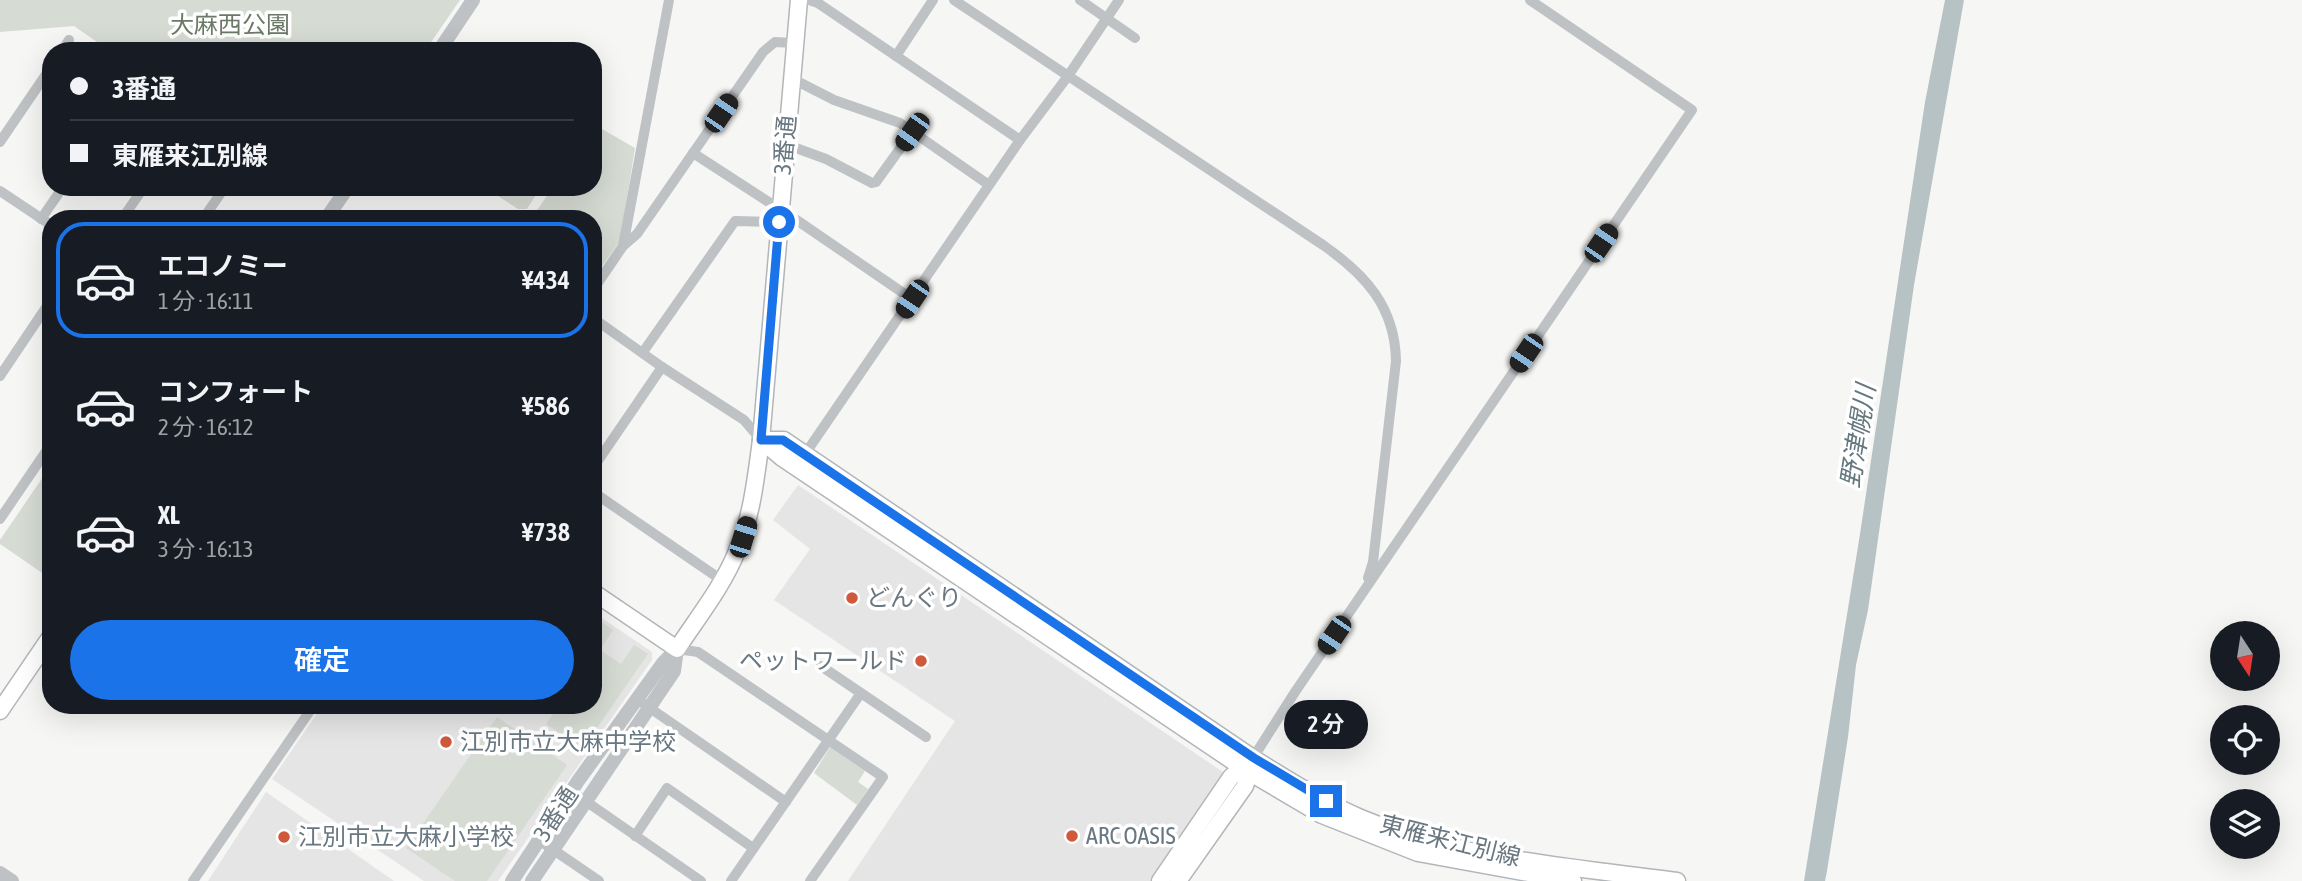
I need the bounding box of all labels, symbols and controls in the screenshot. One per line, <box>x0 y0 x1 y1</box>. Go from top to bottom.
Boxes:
park label: 大麻西公園 <box>170 11 290 38</box>
text: 3番通 <box>112 74 176 104</box>
car <box>701 90 742 136</box>
car <box>892 109 933 155</box>
street label: 3番通 <box>768 114 801 176</box>
text: 東雁来江別線 <box>112 141 268 171</box>
route start <box>763 206 795 238</box>
car <box>1581 220 1622 266</box>
icon: car <box>74 249 137 312</box>
text: エコノミー <box>158 251 288 281</box>
text: ¥434 <box>522 265 570 295</box>
car <box>892 276 933 322</box>
text: 1 分 · 16:11 <box>158 288 254 314</box>
car <box>1506 330 1547 376</box>
icon: car <box>74 375 137 438</box>
text: コンフォート <box>158 377 313 407</box>
water label: 野津幌川 <box>1835 379 1881 490</box>
text: ¥586 <box>522 391 570 421</box>
text: 2 分 · 16:12 <box>158 414 254 440</box>
text: XL <box>158 500 180 530</box>
icon: car <box>74 501 137 564</box>
car <box>727 514 760 560</box>
text: ¥738 <box>522 517 570 547</box>
text: 3 分 · 16:13 <box>158 536 254 562</box>
place label: どんぐり <box>866 584 962 611</box>
marker: どんぐり <box>844 590 860 606</box>
car <box>1314 612 1355 658</box>
button: 確定 <box>70 620 574 700</box>
north arrow <box>2210 621 2280 691</box>
map controls <box>2210 621 2280 859</box>
place label: ペットワールド <box>739 647 907 674</box>
marker: ペットワールド <box>913 653 929 669</box>
callout: 2 分 <box>1284 700 1368 748</box>
button: locate <box>2210 705 2280 775</box>
text: 2 分 <box>1308 711 1344 737</box>
place label: 江別市立大麻中学校 <box>460 728 676 755</box>
marker: 江別市立大麻中学校 <box>438 734 454 750</box>
street label: 3番通 <box>528 782 583 846</box>
route end <box>1310 785 1342 817</box>
button: layers <box>2210 789 2280 859</box>
street label: 東雁来江別線 <box>1377 810 1523 871</box>
place label: ARC OASIS <box>1086 822 1176 849</box>
place label: 江別市立大麻小学校 <box>298 823 514 850</box>
marker: ARC OASIS <box>1064 828 1080 844</box>
marker: 江別市立大麻小学校 <box>276 829 292 845</box>

